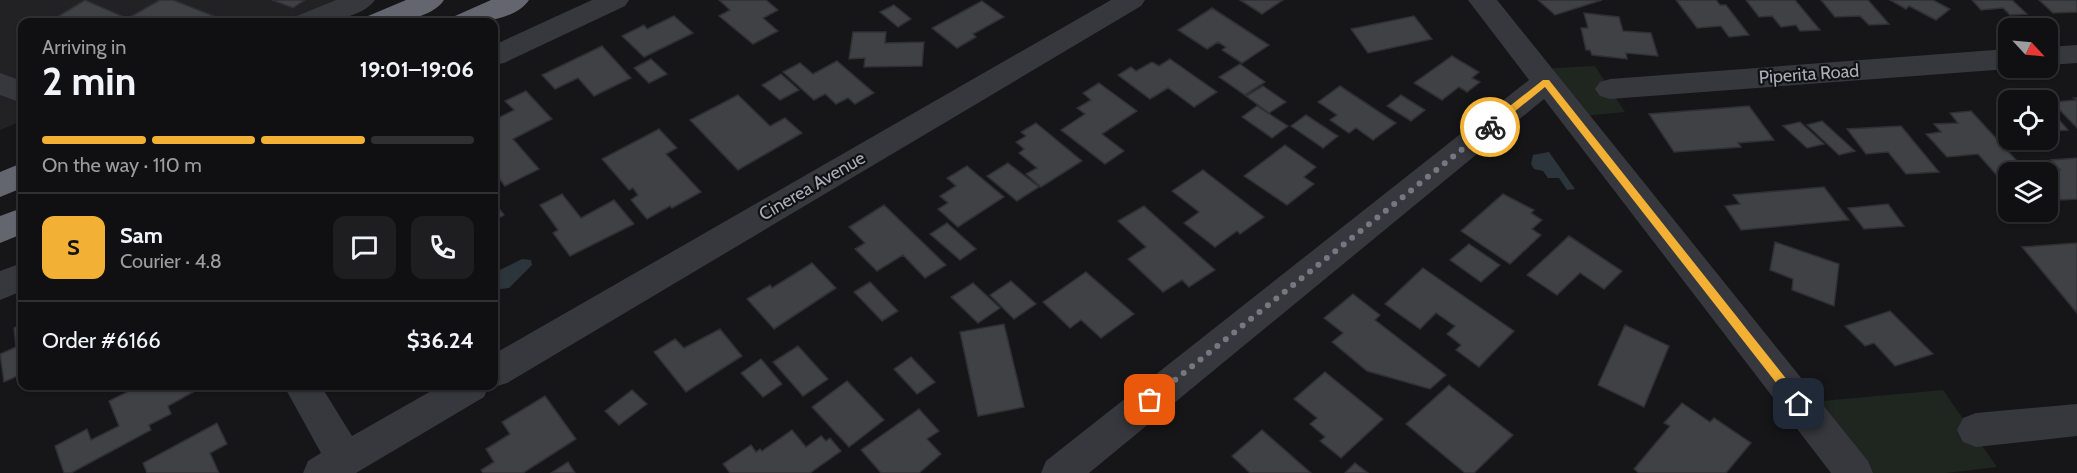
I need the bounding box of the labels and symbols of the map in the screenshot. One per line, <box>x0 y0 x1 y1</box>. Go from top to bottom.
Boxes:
north arrow <box>1998 18 2058 78</box>
street label: Piperita Road <box>1758 60 1860 88</box>
courier <box>1460 97 1520 157</box>
street label: Cinerea Avenue <box>755 147 869 225</box>
pin <box>1124 374 1175 425</box>
pin <box>1773 378 1824 429</box>

